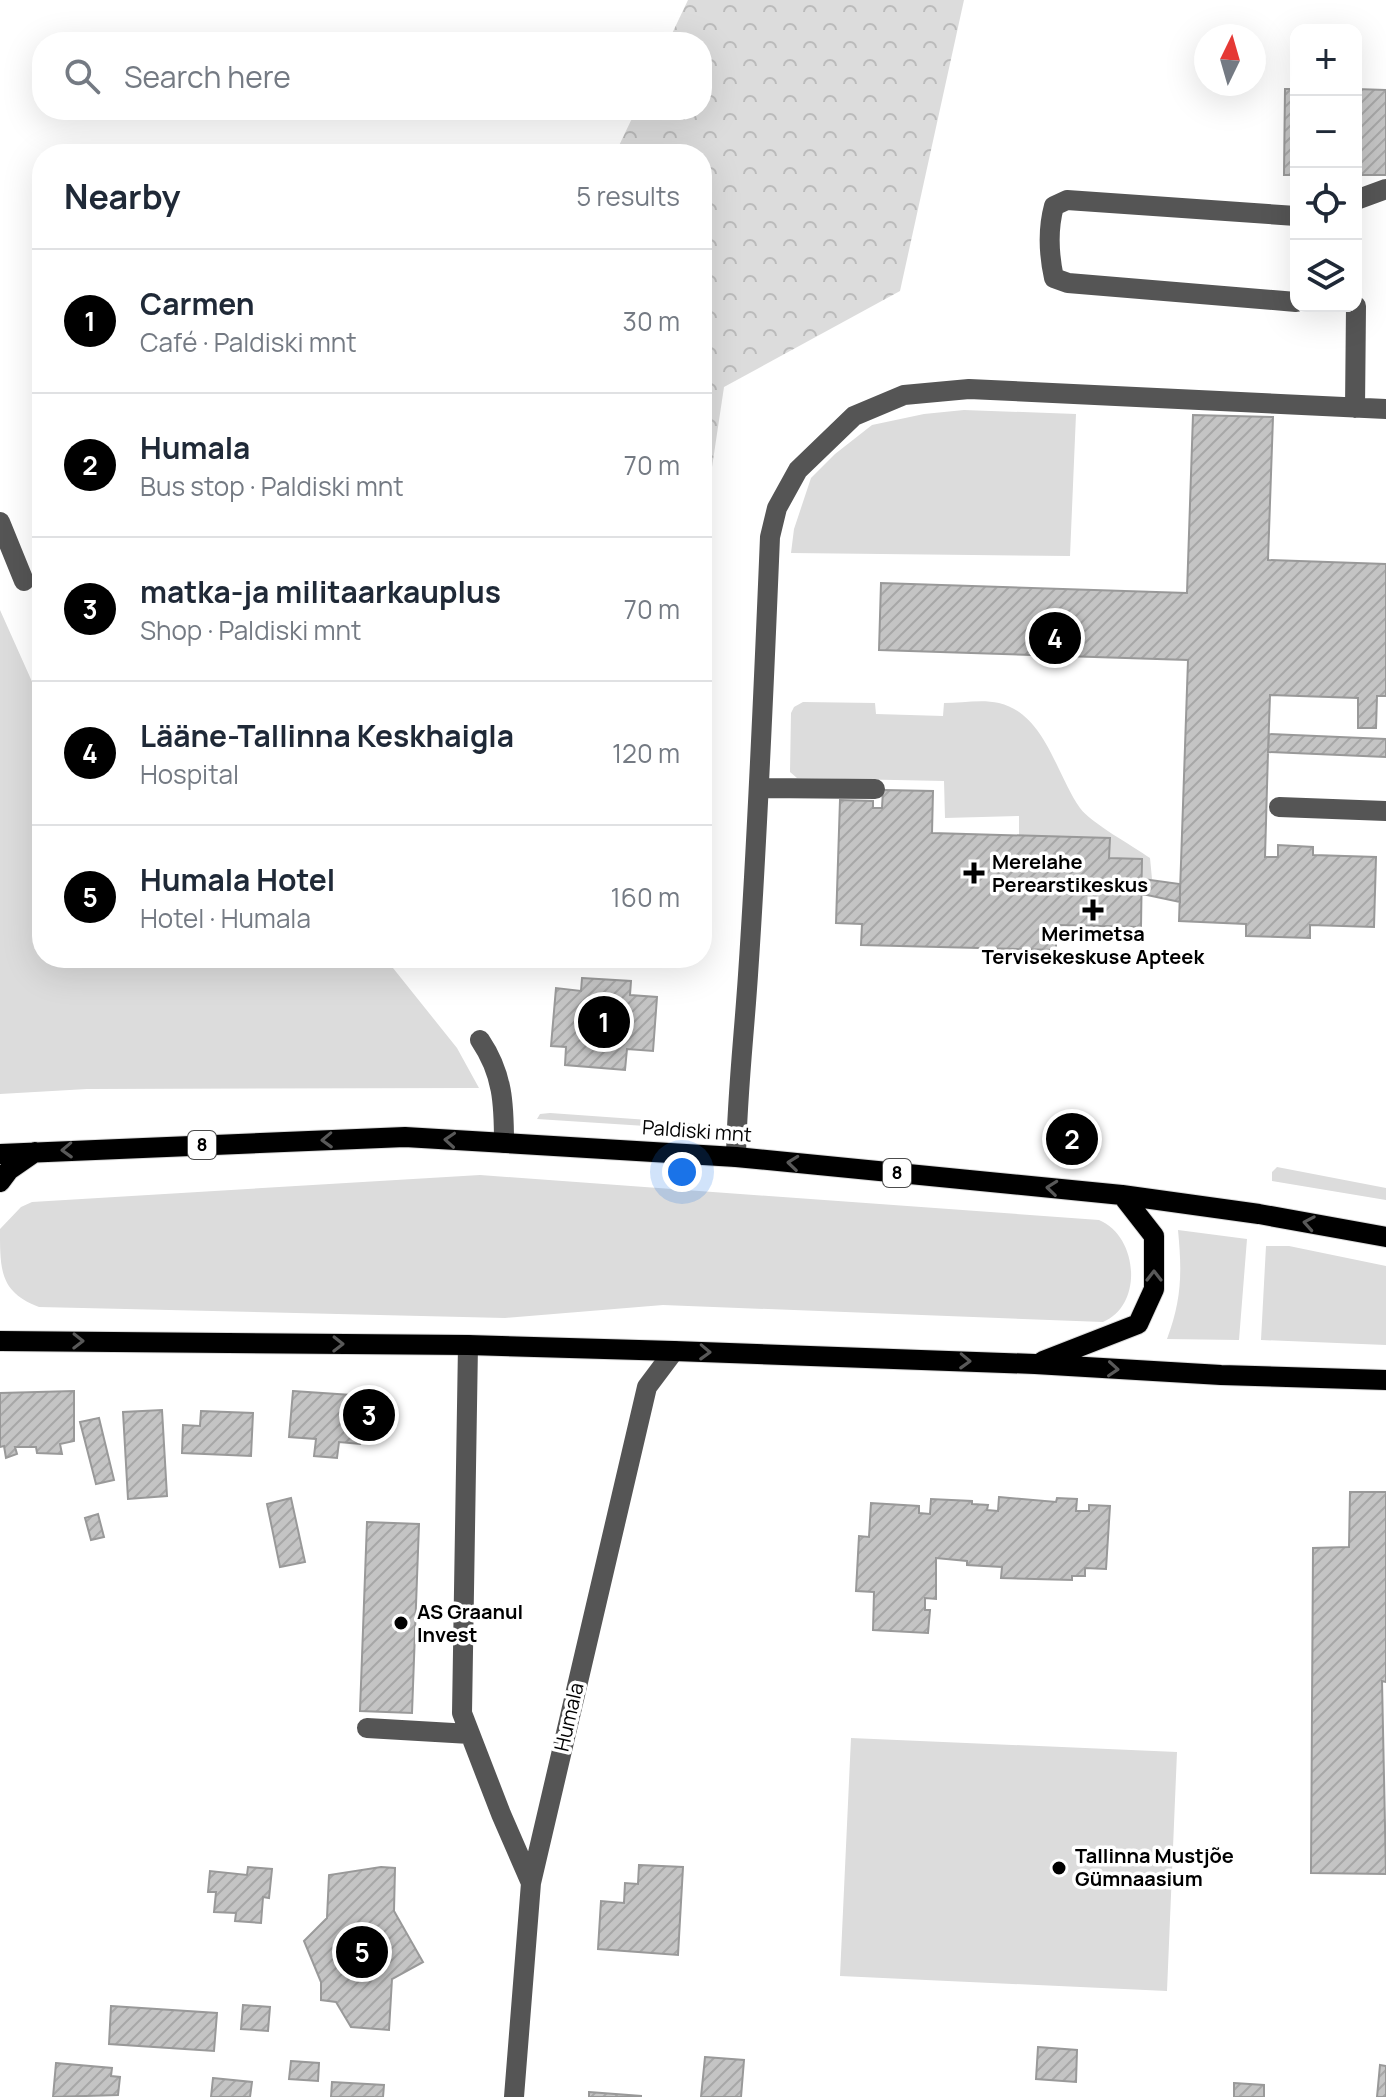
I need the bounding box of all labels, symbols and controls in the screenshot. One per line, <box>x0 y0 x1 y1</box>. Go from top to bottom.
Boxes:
north arrow <box>1194 24 1266 96</box>
map controls <box>1290 24 1362 312</box>
button: + <box>1290 24 1362 96</box>
search box <box>32 32 712 120</box>
icon: search <box>60 54 104 98</box>
text: Search here <box>124 56 291 97</box>
button: − <box>1290 96 1362 168</box>
button: locate <box>1290 168 1362 240</box>
text: Nearby <box>64 173 180 219</box>
text: 5 results <box>576 178 680 214</box>
button: layers <box>1290 240 1362 312</box>
text: Carmen <box>140 283 255 324</box>
text: 1 <box>84 303 96 339</box>
text: 30 m <box>623 303 680 339</box>
text: Café · Paldiski mnt <box>140 324 357 360</box>
text: Humala <box>140 427 250 468</box>
text: 2 <box>82 447 98 483</box>
text: 70 m <box>624 447 680 483</box>
text: Bus stop · Paldiski mnt <box>140 468 404 504</box>
text: matka-ja militaarkauplus <box>140 571 501 612</box>
text: 3 <box>82 591 98 627</box>
text: 70 m <box>624 591 680 627</box>
pin: 4 <box>1029 608 1081 668</box>
text: Shop · Paldiski mnt <box>140 612 361 648</box>
text: Lääne-Tallinna Keskhaigla <box>140 715 514 756</box>
text: 4 <box>82 735 98 771</box>
text: 120 m <box>612 735 680 771</box>
text: Hospital <box>140 756 239 792</box>
place label: Merelahe Perearstikeskus <box>992 848 1148 898</box>
text: Humala Hotel <box>140 859 335 900</box>
marker: Merelahe Perearstikeskus <box>963 862 985 884</box>
text: 5 <box>82 879 98 915</box>
text: 160 m <box>611 879 680 915</box>
text: Hotel · Humala <box>140 900 311 936</box>
marker: Merimetsa Tervisekeskuse Apteek <box>1084 901 1102 919</box>
place label: Merimetsa Tervisekeskuse Apteek <box>982 920 1205 970</box>
pin: 1 <box>578 992 630 1052</box>
pin: 2 <box>1046 1109 1098 1169</box>
street label: Paldiski mnt <box>641 1113 753 1148</box>
road number: 8 <box>188 1131 216 1159</box>
one-way arrow <box>320 1131 333 1148</box>
one-way arrow <box>443 1131 456 1148</box>
one-way arrow <box>60 1142 73 1159</box>
your location <box>662 1152 702 1192</box>
one-way arrow <box>786 1154 799 1171</box>
road number: 8 <box>883 1159 911 1187</box>
one-way arrow <box>1045 1179 1058 1196</box>
one-way arrow <box>1302 1216 1316 1233</box>
one-way arrow <box>1145 1269 1163 1282</box>
one-way arrow <box>72 1333 85 1350</box>
one-way arrow <box>332 1335 345 1353</box>
one-way arrow <box>699 1343 712 1360</box>
one-way arrow <box>959 1353 972 1370</box>
one-way arrow <box>1107 1360 1120 1377</box>
pin: 3 <box>343 1385 395 1445</box>
place label: AS Graanul Invest <box>417 1598 523 1648</box>
marker: AS Graanul Invest <box>392 1614 410 1632</box>
street label: Humala <box>548 1680 589 1754</box>
place label: Tallinna Mustjõe Gümnaasium <box>1075 1842 1234 1892</box>
marker: Tallinna Mustjõe Gümnaasium <box>1050 1859 1068 1877</box>
pin: 5 <box>336 1922 388 1982</box>

